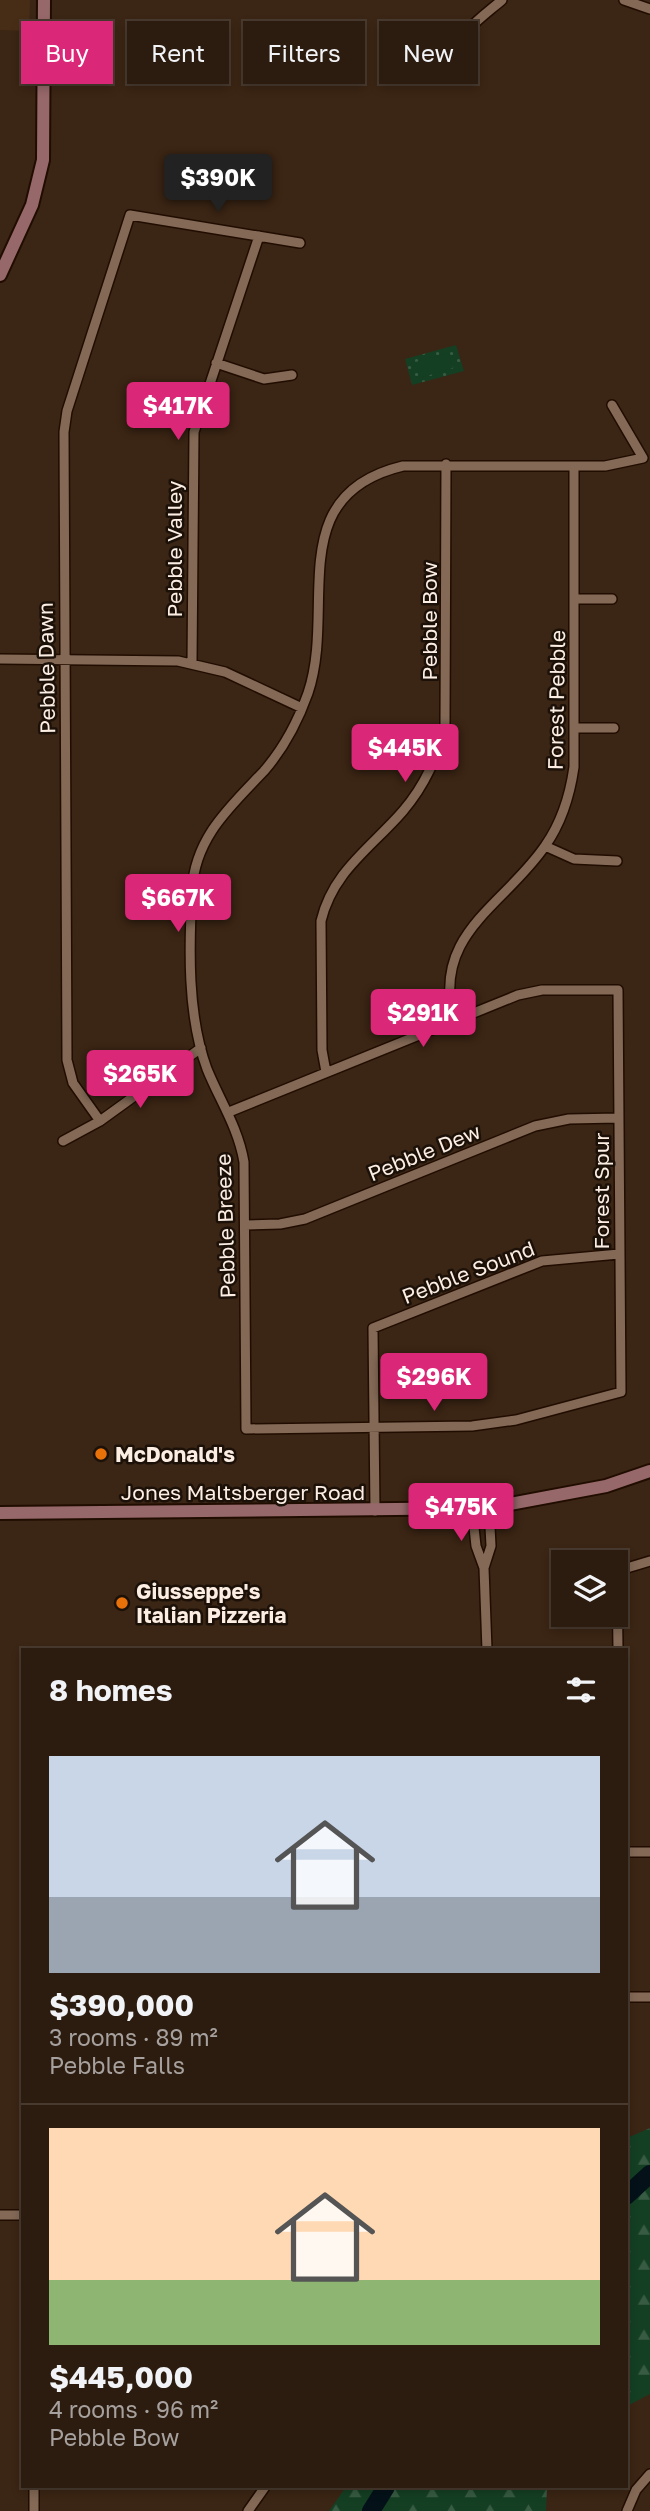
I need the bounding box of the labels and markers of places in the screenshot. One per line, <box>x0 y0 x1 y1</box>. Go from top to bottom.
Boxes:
pin: $390K <box>169 154 267 214</box>
pin: $417K <box>129 382 227 442</box>
pin: $445K <box>356 724 454 784</box>
pin: $667K <box>129 874 227 934</box>
pin: $291K <box>374 990 472 1049</box>
pin: $265K <box>91 1050 189 1110</box>
pin: $296K <box>385 1354 483 1413</box>
place label: McDonald's <box>115 1441 235 1467</box>
marker: McDonald's <box>93 1446 109 1462</box>
pin: $475K <box>412 1484 510 1543</box>
place label: Giusseppe's Italian Pizzeria <box>136 1578 287 1628</box>
marker: Giusseppe's Italian Pizzeria <box>114 1595 130 1611</box>

